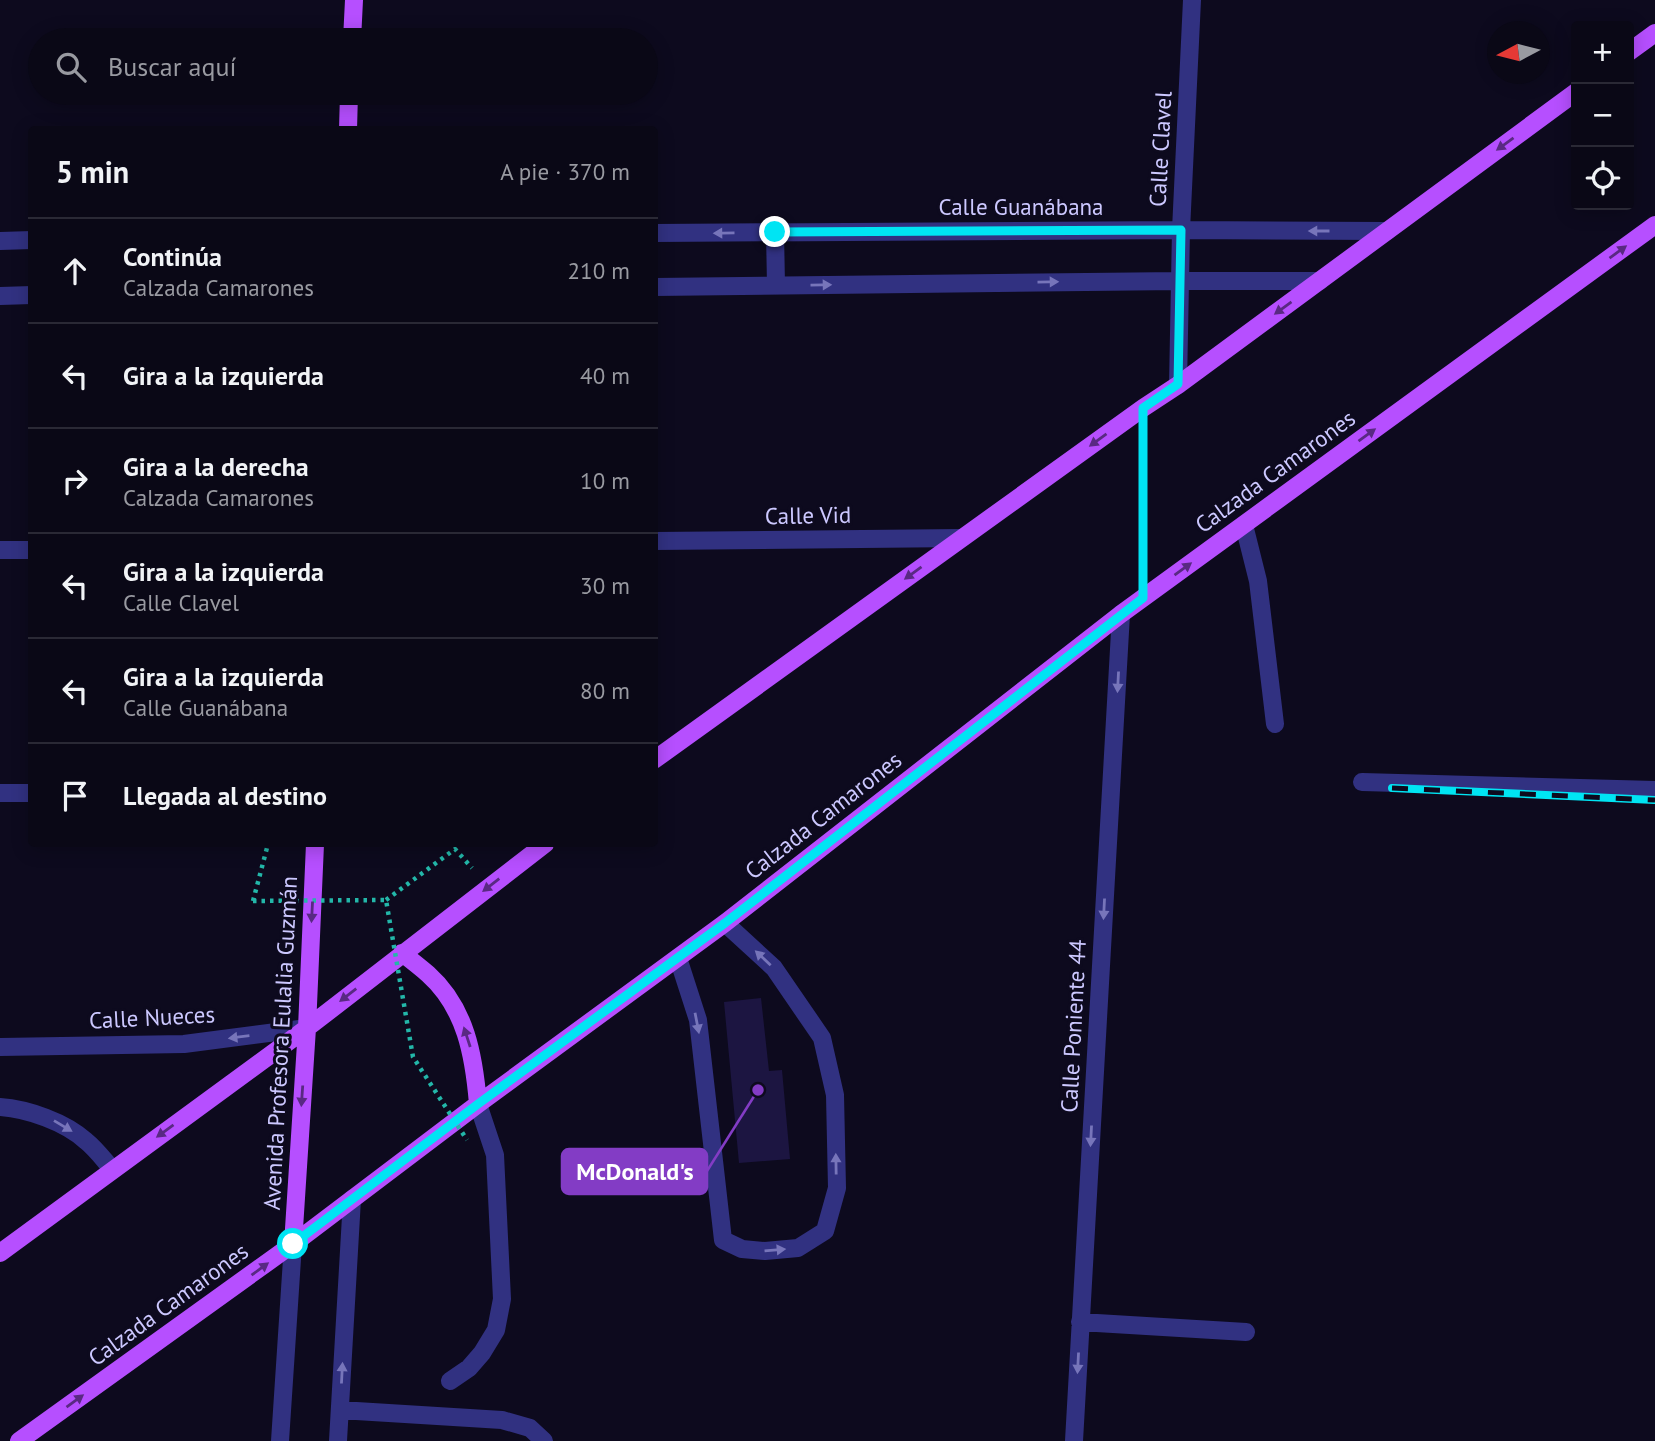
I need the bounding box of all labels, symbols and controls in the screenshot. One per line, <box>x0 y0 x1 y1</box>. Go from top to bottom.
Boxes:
north arrow <box>1487 21 1550 84</box>
map controls <box>1571 21 1634 210</box>
button: + <box>1571 21 1634 84</box>
search box <box>28 28 658 105</box>
icon: search <box>52 48 90 86</box>
text: Buscar aquí <box>108 50 236 83</box>
button: − <box>1571 84 1634 147</box>
street label: Calle Clavel <box>1142 90 1178 208</box>
one-way arrow <box>1496 137 1515 151</box>
button: locate <box>1571 147 1634 210</box>
text: 5 min <box>56 152 129 191</box>
text: A pie · 370 m <box>500 157 630 186</box>
street label: Calle Guanábana <box>938 192 1104 221</box>
route end <box>759 216 790 247</box>
one-way arrow <box>1308 225 1330 237</box>
one-way arrow <box>713 227 735 239</box>
text: Continúa <box>123 240 222 273</box>
one-way arrow <box>1609 245 1627 259</box>
icon: ahead <box>56 252 94 290</box>
text: 210 m <box>568 256 630 285</box>
text: Calzada Camarones <box>123 273 314 302</box>
one-way arrow <box>1037 276 1059 288</box>
one-way arrow <box>810 279 832 290</box>
one-way arrow <box>1274 301 1292 315</box>
icon: left <box>56 357 94 395</box>
text: Gira a la izquierda <box>123 359 324 392</box>
text: 40 m <box>580 361 630 390</box>
street label: Calzada Camarones <box>1189 403 1361 539</box>
one-way arrow <box>1357 428 1376 442</box>
one-way arrow <box>1089 433 1107 447</box>
text: Gira a la derecha <box>123 450 309 483</box>
icon: right <box>56 462 94 500</box>
text: 10 m <box>580 466 630 495</box>
text: Calzada Camarones <box>123 483 314 512</box>
street label: Calle Vid <box>765 500 851 530</box>
text: Gira a la izquierda <box>123 555 324 588</box>
one-way arrow <box>1174 562 1192 576</box>
one-way arrow <box>904 566 922 580</box>
icon: left <box>56 567 94 605</box>
text: 30 m <box>580 571 630 600</box>
text: Calle Clavel <box>123 588 239 617</box>
text: Gira a la izquierda <box>123 660 324 693</box>
one-way arrow <box>1112 671 1123 693</box>
icon: left <box>56 672 94 710</box>
text: 80 m <box>580 676 630 705</box>
text: Calle Guanábana <box>123 693 288 722</box>
street label: Calzada Camarones <box>739 745 907 885</box>
icon: arrive <box>56 777 94 815</box>
text: Llegada al destino <box>123 779 327 812</box>
street label: Avenida Profesora Eulalia Guzmán <box>257 875 303 1211</box>
one-way arrow <box>482 878 500 892</box>
one-way arrow <box>1099 898 1110 920</box>
one-way arrow <box>306 901 317 923</box>
street label: Calle Poniente 44 <box>1054 938 1092 1113</box>
one-way arrow <box>754 950 772 966</box>
one-way arrow <box>340 988 358 1003</box>
street label: Calle Nueces <box>88 999 216 1035</box>
one-way arrow <box>692 1012 703 1034</box>
one-way arrow <box>461 1027 472 1048</box>
one-way arrow <box>228 1031 250 1042</box>
one-way arrow <box>297 1085 308 1107</box>
one-way arrow <box>53 1120 72 1133</box>
one-way arrow <box>157 1123 175 1138</box>
one-way arrow <box>1086 1125 1097 1147</box>
callout: McDonald's <box>562 1149 707 1194</box>
one-way arrow <box>830 1153 842 1175</box>
text: McDonald's <box>576 1156 694 1187</box>
route start <box>277 1228 308 1259</box>
street label: Calzada Camarones <box>82 1236 254 1372</box>
one-way arrow <box>765 1244 787 1255</box>
one-way arrow <box>251 1262 269 1276</box>
one-way arrow <box>1072 1352 1083 1374</box>
one-way arrow <box>336 1362 347 1384</box>
one-way arrow <box>66 1394 84 1408</box>

